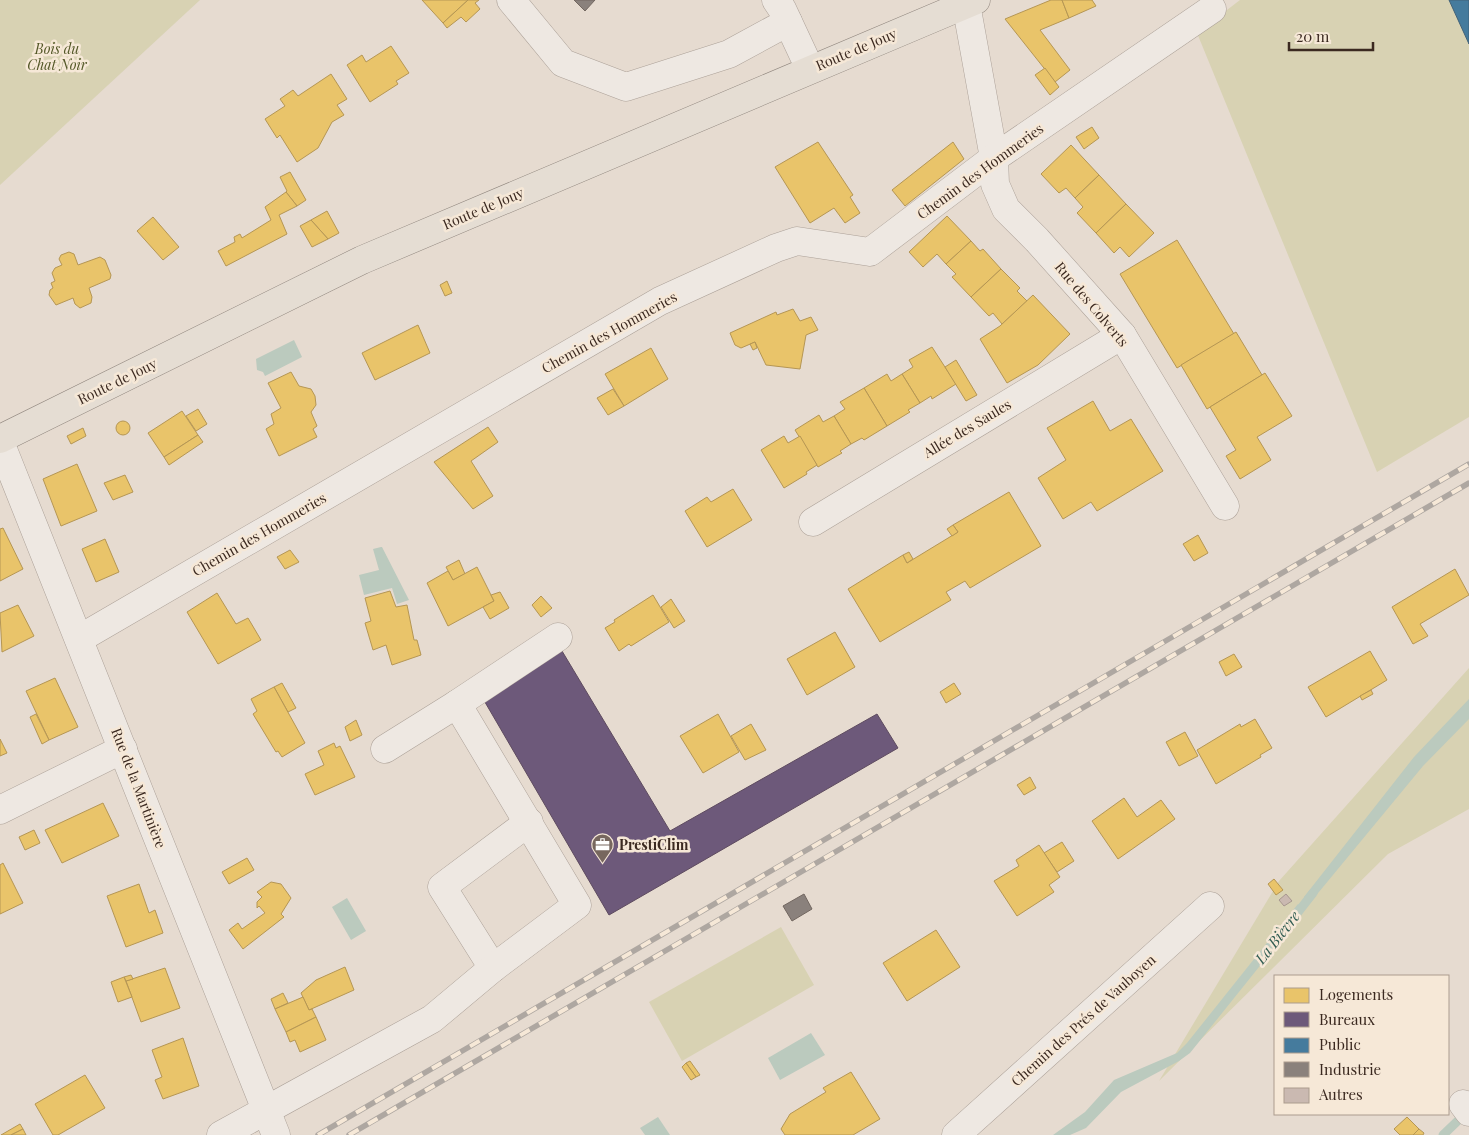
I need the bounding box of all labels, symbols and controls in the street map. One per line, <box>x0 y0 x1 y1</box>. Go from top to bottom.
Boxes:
scale bar <box>1289 20 1373 52</box>
street label: Route de Jouy <box>813 23 899 75</box>
text: 20 m <box>1296 26 1330 46</box>
park label: Bois du Chat Noir <box>27 39 88 74</box>
street label: Chemin des Hommeries <box>913 119 1047 223</box>
street label: Route de Jouy <box>440 182 526 234</box>
street label: Rue des Colverts <box>1051 258 1133 350</box>
street label: Chemin des Hommeries <box>538 287 680 377</box>
street label: Route de Jouy <box>74 354 160 408</box>
street label: Allée des Saules <box>919 394 1014 462</box>
street label: Chemin des Hommeries <box>188 488 330 580</box>
street label: Rue de la Martinière <box>107 725 171 851</box>
office icon: PrestiClim <box>591 832 615 863</box>
place label: PrestiClim <box>619 835 689 854</box>
water label: La Bièvre <box>1250 906 1304 968</box>
street label: Chemin des Prés de Vauboyen <box>1007 949 1160 1090</box>
legend <box>1274 975 1449 1115</box>
text: Logements <box>1319 984 1393 1004</box>
text: Bureaux <box>1319 1009 1375 1029</box>
text: Public <box>1319 1034 1361 1054</box>
text: Industrie <box>1319 1059 1381 1079</box>
text: Autres <box>1318 1084 1363 1104</box>

